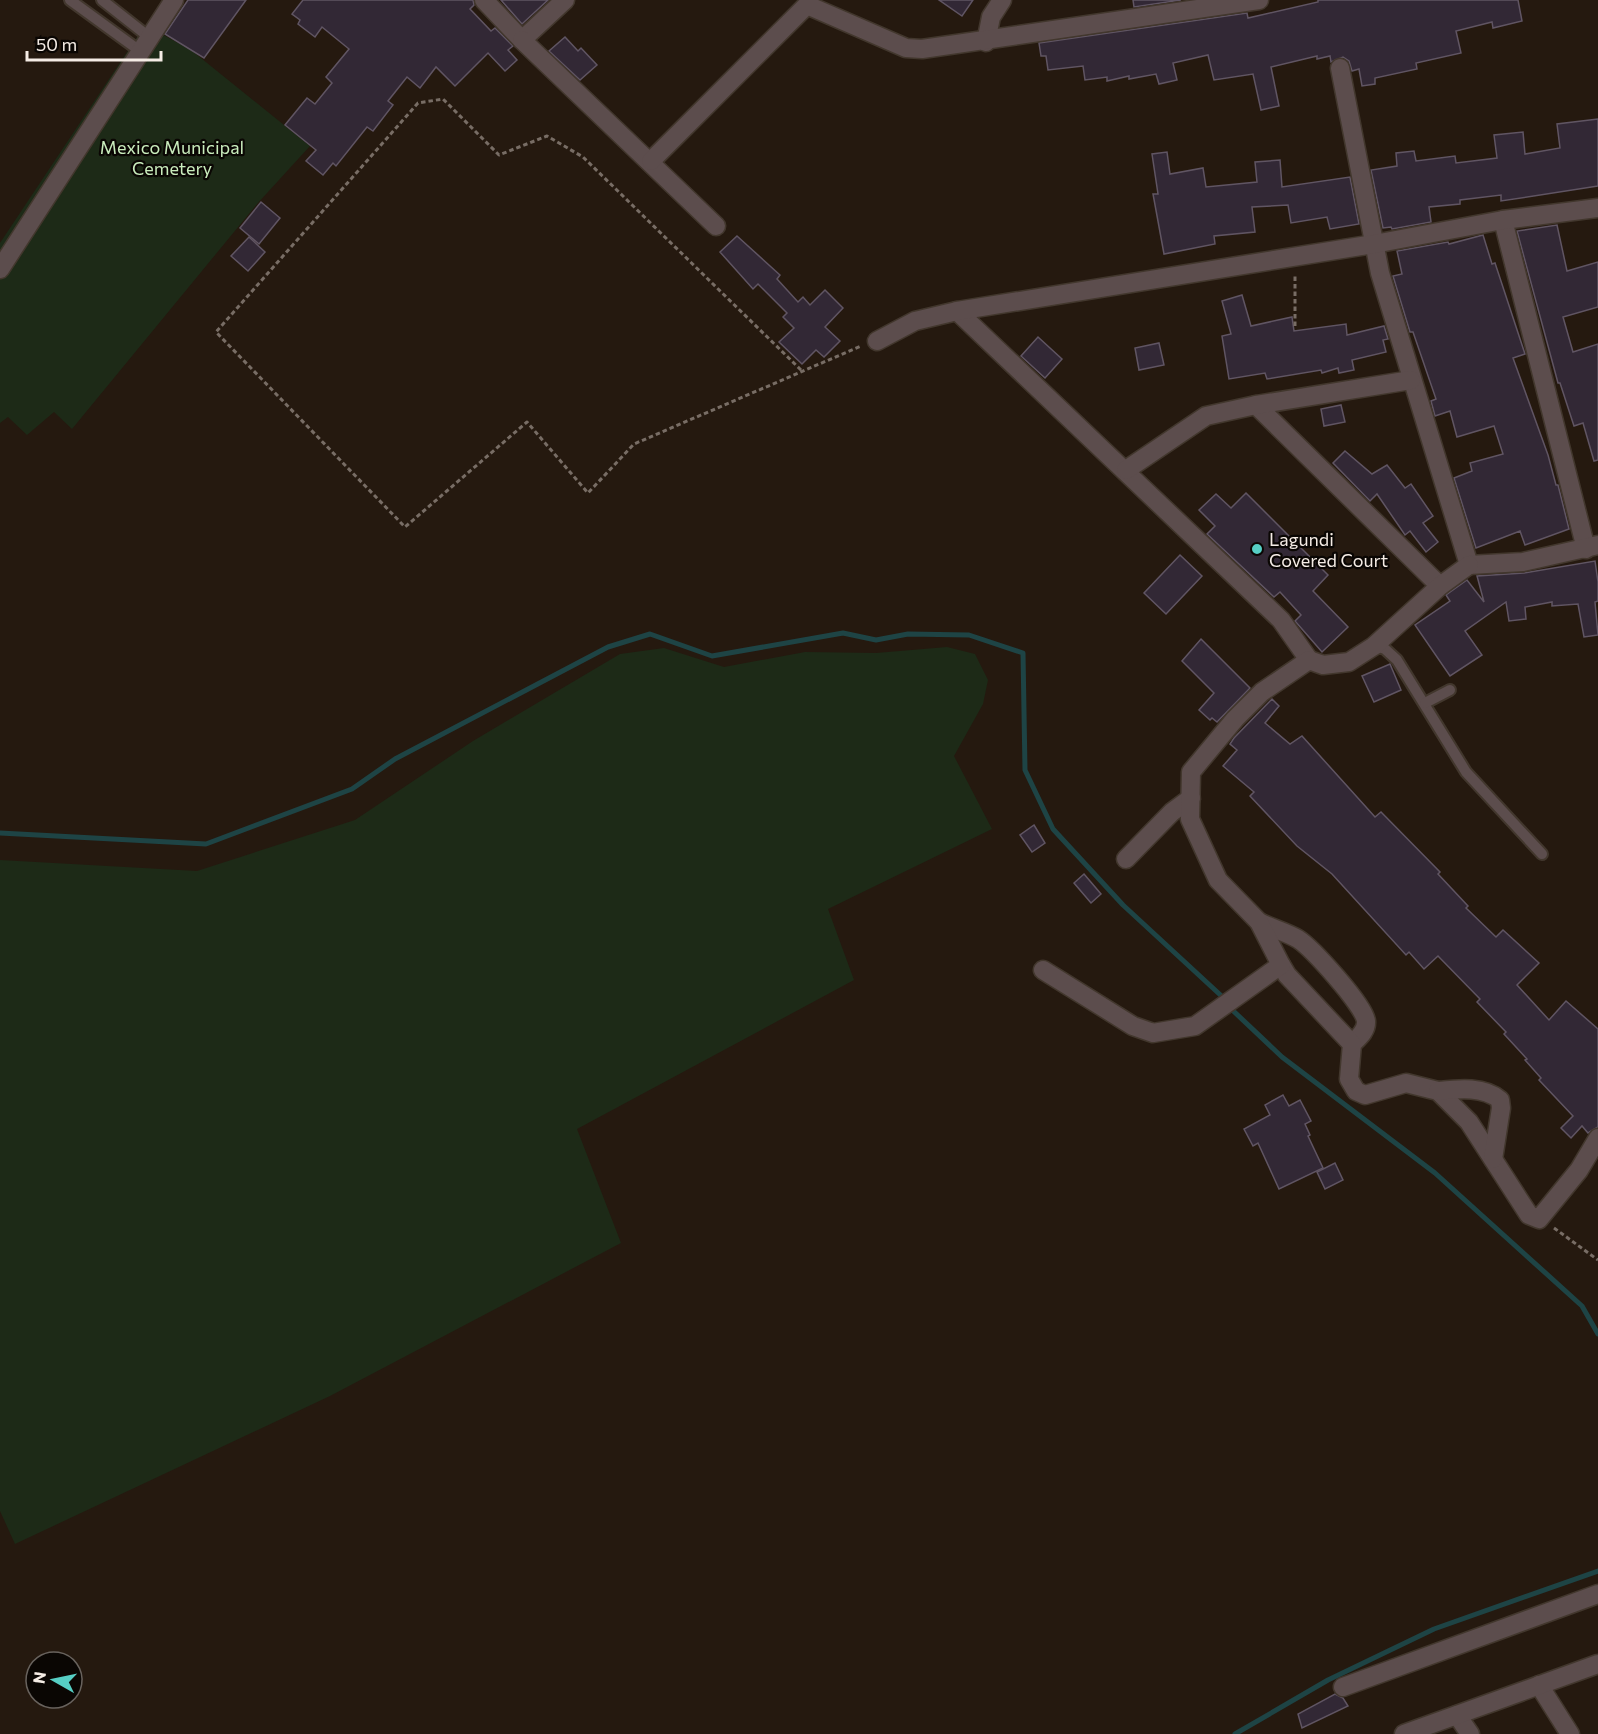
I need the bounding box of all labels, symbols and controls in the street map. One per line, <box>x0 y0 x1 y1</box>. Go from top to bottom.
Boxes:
scale bar <box>27 24 160 62</box>
text: 50 m <box>36 33 77 55</box>
park label: Mexico Municipal Cemetery <box>100 136 244 179</box>
place label: Lagundi Covered Court <box>1269 528 1388 571</box>
marker: Lagundi Covered Court <box>1250 542 1264 556</box>
north arrow <box>24 1650 84 1710</box>
text: N <box>28 1670 49 1685</box>

